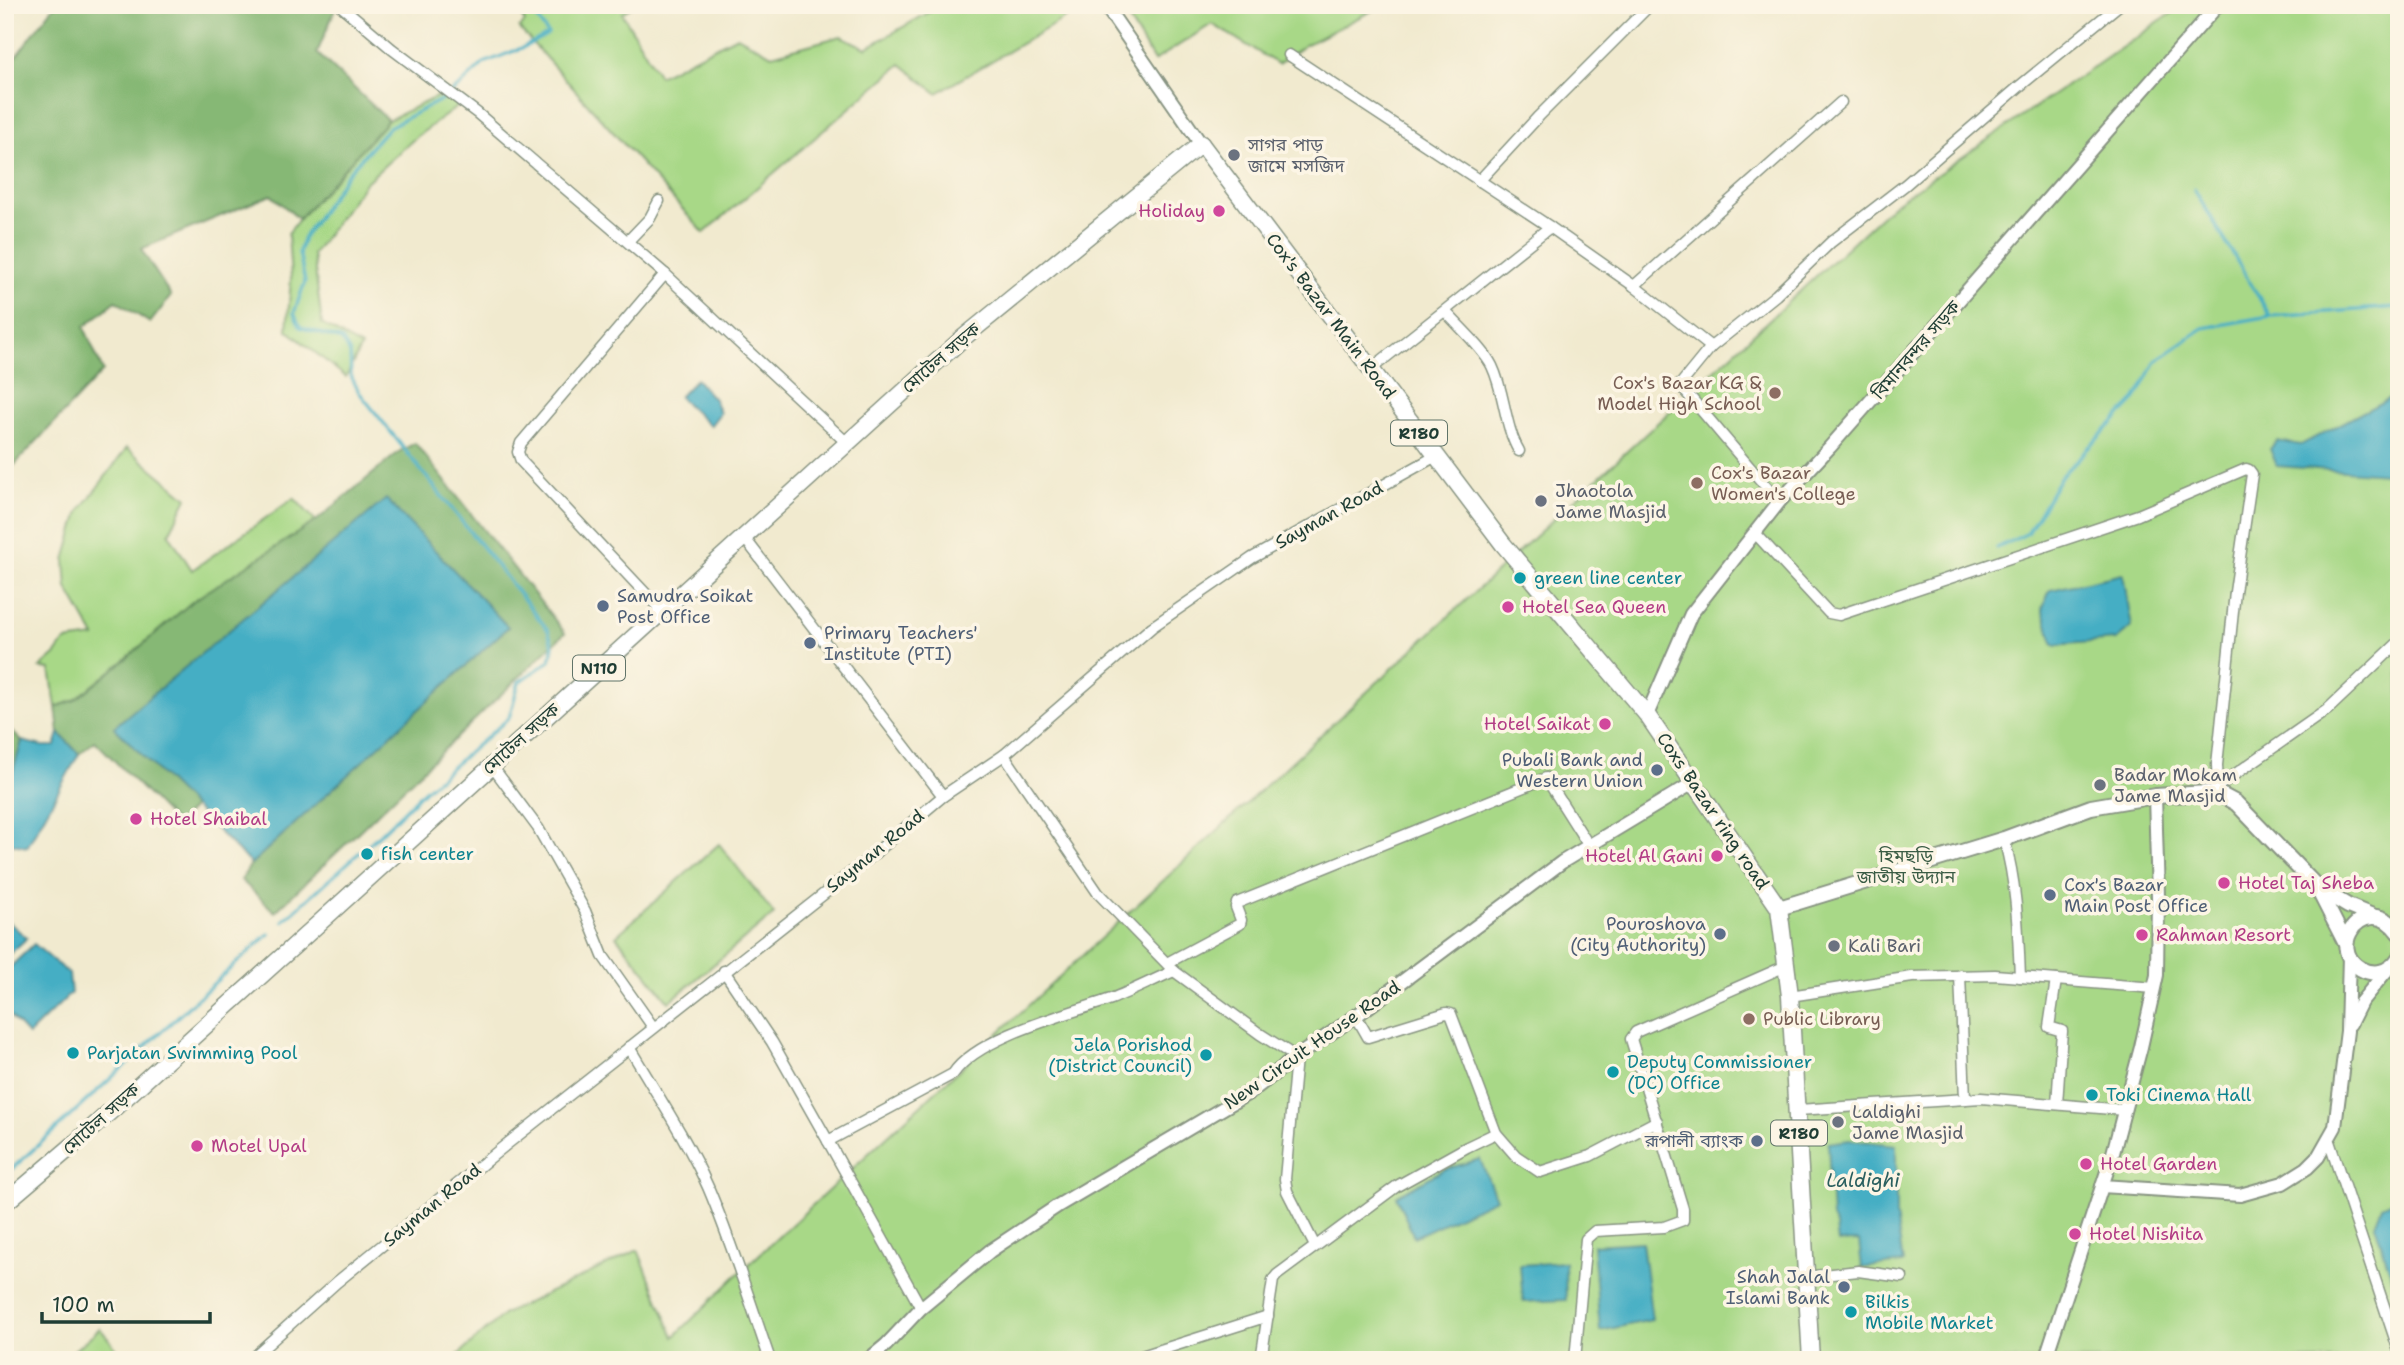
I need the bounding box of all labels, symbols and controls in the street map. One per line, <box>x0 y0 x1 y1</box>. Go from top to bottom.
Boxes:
place label: সাগর পাড় জামে মসজিদ <box>1247 133 1345 178</box>
marker: সাগর পাড় জামে মসজিদ <box>1226 147 1242 163</box>
place label: Holiday <box>1138 199 1205 223</box>
marker: Holiday <box>1211 203 1227 219</box>
street label: Cox's Bazar Main Road <box>1261 228 1401 404</box>
street label: বিমানবন্দর সড়ক <box>1866 295 1966 405</box>
street label: মোটেল সড়ক <box>897 317 986 399</box>
place label: Cox's Bazar KG & Model High School <box>1597 371 1762 416</box>
marker: Cox's Bazar KG & Model High School <box>1767 385 1783 401</box>
road number: R180 <box>1391 420 1447 446</box>
place label: Cox's Bazar Women's College <box>1711 461 1856 506</box>
street label: Sayman Road <box>1271 475 1387 555</box>
marker: Cox's Bazar Women's College <box>1689 475 1705 491</box>
place label: Jhaotola Jame Masjid <box>1555 479 1667 524</box>
marker: Jhaotola Jame Masjid <box>1533 493 1549 509</box>
place label: green line center <box>1534 566 1682 590</box>
marker: green line center <box>1512 570 1528 586</box>
place label: Samudra Soikat Post Office <box>617 584 754 629</box>
place label: Hotel Sea Queen <box>1522 595 1666 619</box>
marker: Samudra Soikat Post Office <box>595 598 611 614</box>
marker: Hotel Sea Queen <box>1500 599 1516 615</box>
place label: Primary Teachers' Institute (PTI) <box>824 621 978 666</box>
marker: Primary Teachers' Institute (PTI) <box>802 635 818 651</box>
road number: N110 <box>573 656 625 680</box>
street label: মোটেল সড়ক <box>477 697 565 780</box>
place label: Hotel Saikat <box>1484 712 1591 736</box>
marker: Hotel Saikat <box>1597 716 1613 732</box>
street label: Coxs Bazar ring road <box>1651 728 1775 894</box>
place label: Pubali Bank and Western Union <box>1502 748 1643 793</box>
marker: Pubali Bank and Western Union <box>1649 762 1665 778</box>
place label: Badar Mokam Jame Masjid <box>2114 763 2237 808</box>
marker: Badar Mokam Jame Masjid <box>2092 777 2108 793</box>
street label: Sayman Road <box>821 804 929 898</box>
place label: Hotel Shaibal <box>150 807 267 831</box>
marker: Hotel Shaibal <box>128 811 144 827</box>
place label: fish center <box>381 842 474 866</box>
place label: Hotel Al Gani <box>1585 844 1703 868</box>
park label: হিমছড়ি জাতীয় উদ্যান <box>1856 844 1956 889</box>
marker: fish center <box>359 846 375 862</box>
marker: Hotel Al Gani <box>1709 848 1725 864</box>
place label: Hotel Taj Sheba <box>2238 871 2374 895</box>
place label: Cox's Bazar Main Post Office <box>2064 873 2208 918</box>
marker: Hotel Taj Sheba <box>2216 875 2232 891</box>
marker: Cox's Bazar Main Post Office <box>2042 887 2058 903</box>
place label: Pouroshova (City Authority) <box>1570 912 1706 957</box>
place label: Rahman Resort <box>2156 923 2291 947</box>
marker: Pouroshova (City Authority) <box>1712 926 1728 942</box>
marker: Rahman Resort <box>2134 927 2150 943</box>
place label: Kali Bari <box>1848 934 1921 958</box>
marker: Kali Bari <box>1826 938 1842 954</box>
street label: New Circuit House Road <box>1219 975 1405 1115</box>
place label: Public Library <box>1763 1007 1881 1031</box>
marker: Public Library <box>1741 1011 1757 1027</box>
place label: Jela Porishod (District Council) <box>1048 1033 1192 1078</box>
place label: Parjatan Swimming Pool <box>87 1041 298 1065</box>
marker: Parjatan Swimming Pool <box>65 1045 81 1061</box>
marker: Jela Porishod (District Council) <box>1198 1047 1214 1063</box>
place label: Deputy Commissioner (DC) Office <box>1627 1050 1812 1095</box>
marker: Deputy Commissioner (DC) Office <box>1605 1064 1621 1080</box>
street label: মোটেল সড়ক <box>57 1077 145 1160</box>
place label: Toki Cinema Hall <box>2106 1083 2252 1107</box>
marker: Toki Cinema Hall <box>2084 1087 2100 1103</box>
place label: Laldighi Jame Masjid <box>1852 1100 1964 1145</box>
marker: Laldighi Jame Masjid <box>1830 1114 1846 1130</box>
road number: R180 <box>1771 1120 1827 1146</box>
place label: রূপালী ব্যাংক <box>1644 1129 1743 1153</box>
marker: রূপালী ব্যাংক <box>1749 1133 1765 1149</box>
place label: Motel Upal <box>211 1134 307 1158</box>
marker: Motel Upal <box>189 1138 205 1154</box>
place label: Hotel Garden <box>2100 1152 2217 1176</box>
marker: Hotel Garden <box>2078 1156 2094 1172</box>
street label: Sayman Road <box>378 1158 486 1252</box>
water label: Laldighi <box>1826 1168 1900 1193</box>
place label: Hotel Nishita <box>2089 1222 2203 1246</box>
marker: Hotel Nishita <box>2067 1226 2083 1242</box>
place label: Shah Jalal Islami Bank <box>1726 1265 1831 1310</box>
marker: Shah Jalal Islami Bank <box>1836 1279 1852 1295</box>
scale bar <box>42 1281 210 1325</box>
place label: Bilkis Mobile Market <box>1865 1290 1994 1335</box>
text: 100 m <box>52 1291 115 1319</box>
marker: Bilkis Mobile Market <box>1843 1304 1859 1320</box>

